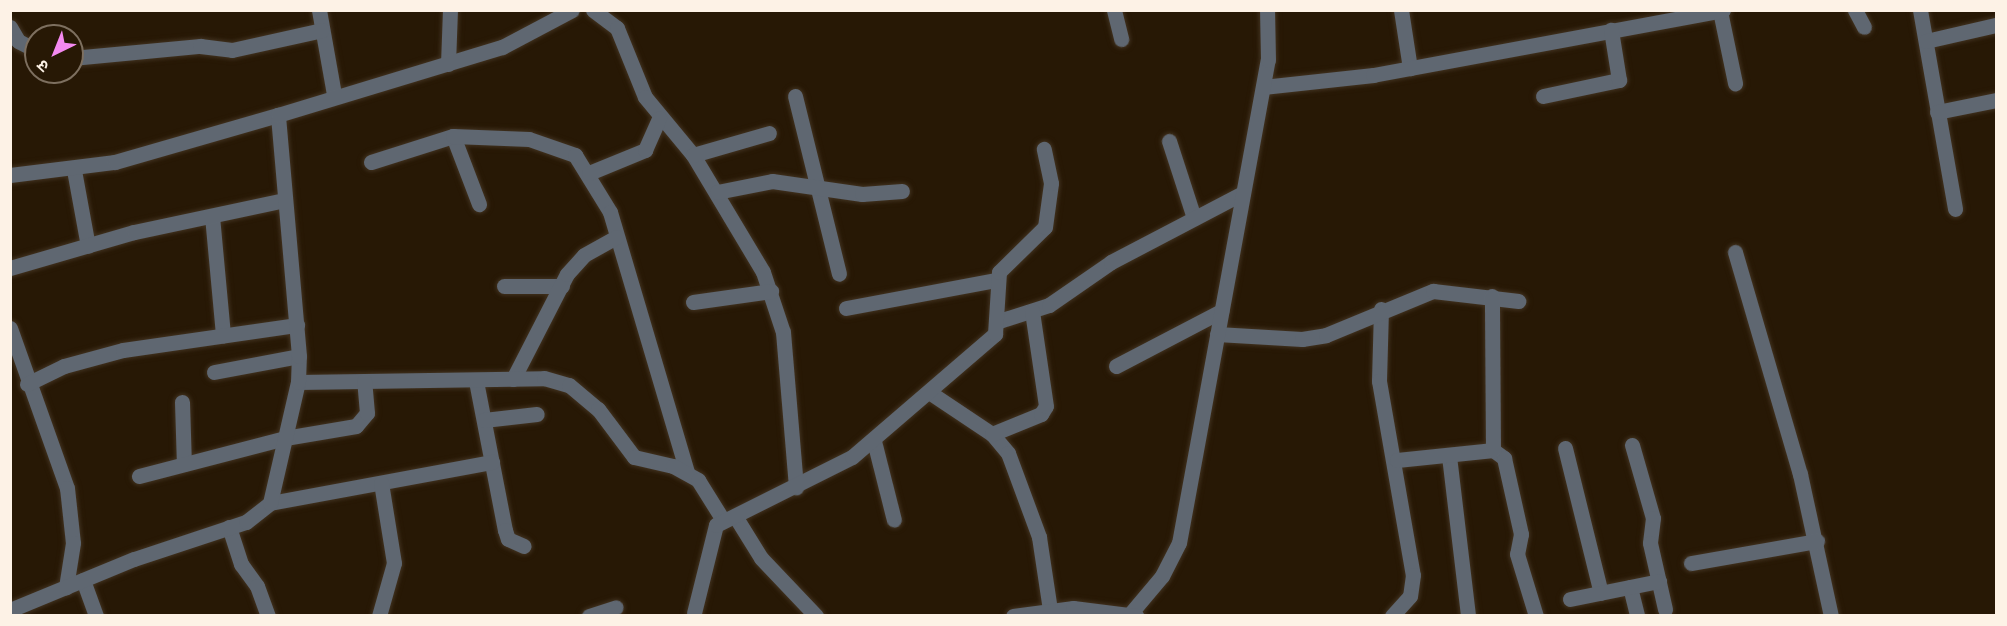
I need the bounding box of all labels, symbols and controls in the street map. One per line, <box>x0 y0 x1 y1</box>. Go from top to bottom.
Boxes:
north arrow <box>24 24 84 84</box>
text: उ <box>31 54 55 78</box>

